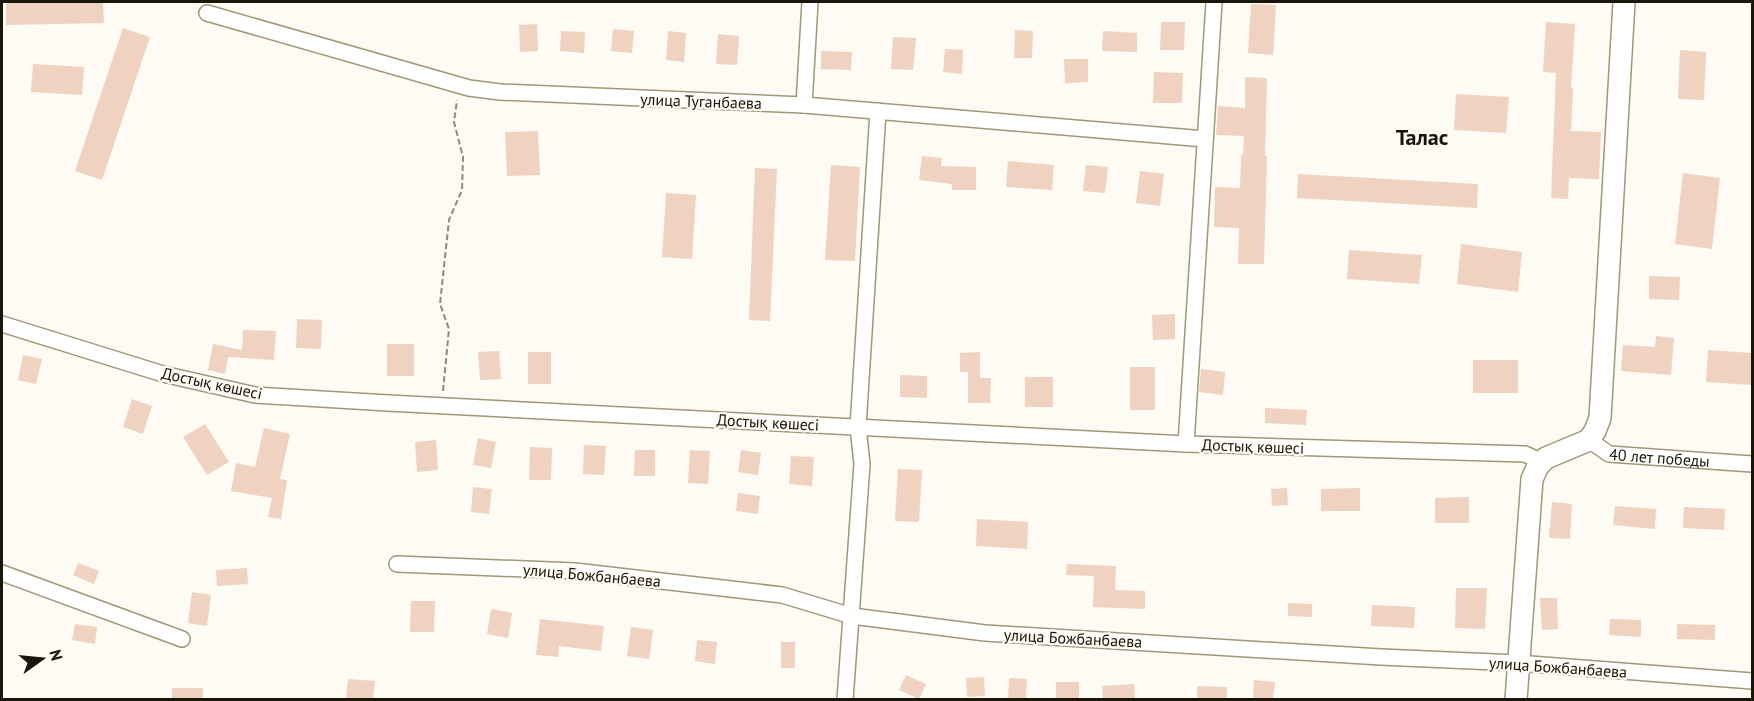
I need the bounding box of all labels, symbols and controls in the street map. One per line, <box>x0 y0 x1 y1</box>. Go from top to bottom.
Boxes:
street label: улица Туганбаева <box>640 89 762 113</box>
district label: Талас <box>1396 123 1449 151</box>
street label: Достық көшесі <box>160 363 264 403</box>
street label: Достық көшесі <box>716 409 820 435</box>
street label: Достық көшесі <box>1201 434 1305 458</box>
street label: 40 лет победы <box>1608 444 1710 471</box>
street label: улица Божбанбаева <box>522 559 662 591</box>
street label: улица Божбанбаева <box>1003 624 1143 652</box>
north arrow <box>12 629 72 689</box>
text: N <box>45 647 68 663</box>
street label: улица Божбанбаева <box>1488 652 1628 682</box>

